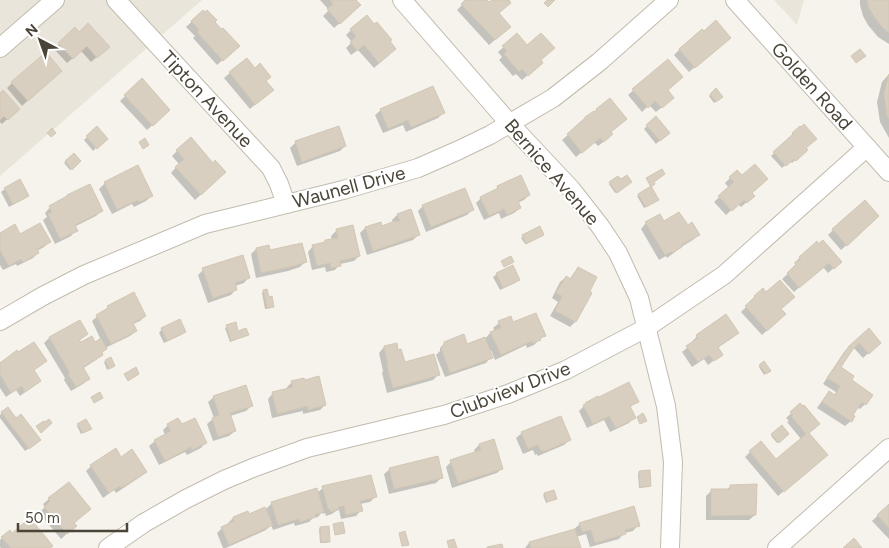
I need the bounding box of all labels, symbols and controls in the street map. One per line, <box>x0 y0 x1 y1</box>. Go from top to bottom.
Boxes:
north arrow <box>15 15 65 65</box>
text: N <box>22 21 41 41</box>
street label: Golden Road <box>767 37 857 135</box>
street label: Tipton Avenue <box>156 46 258 152</box>
street label: Bernice Avenue <box>500 114 604 230</box>
street label: Waunell Drive <box>290 161 408 213</box>
street label: Clubview Drive <box>446 356 574 424</box>
scale bar <box>18 500 126 532</box>
text: 50 m <box>25 509 60 527</box>

